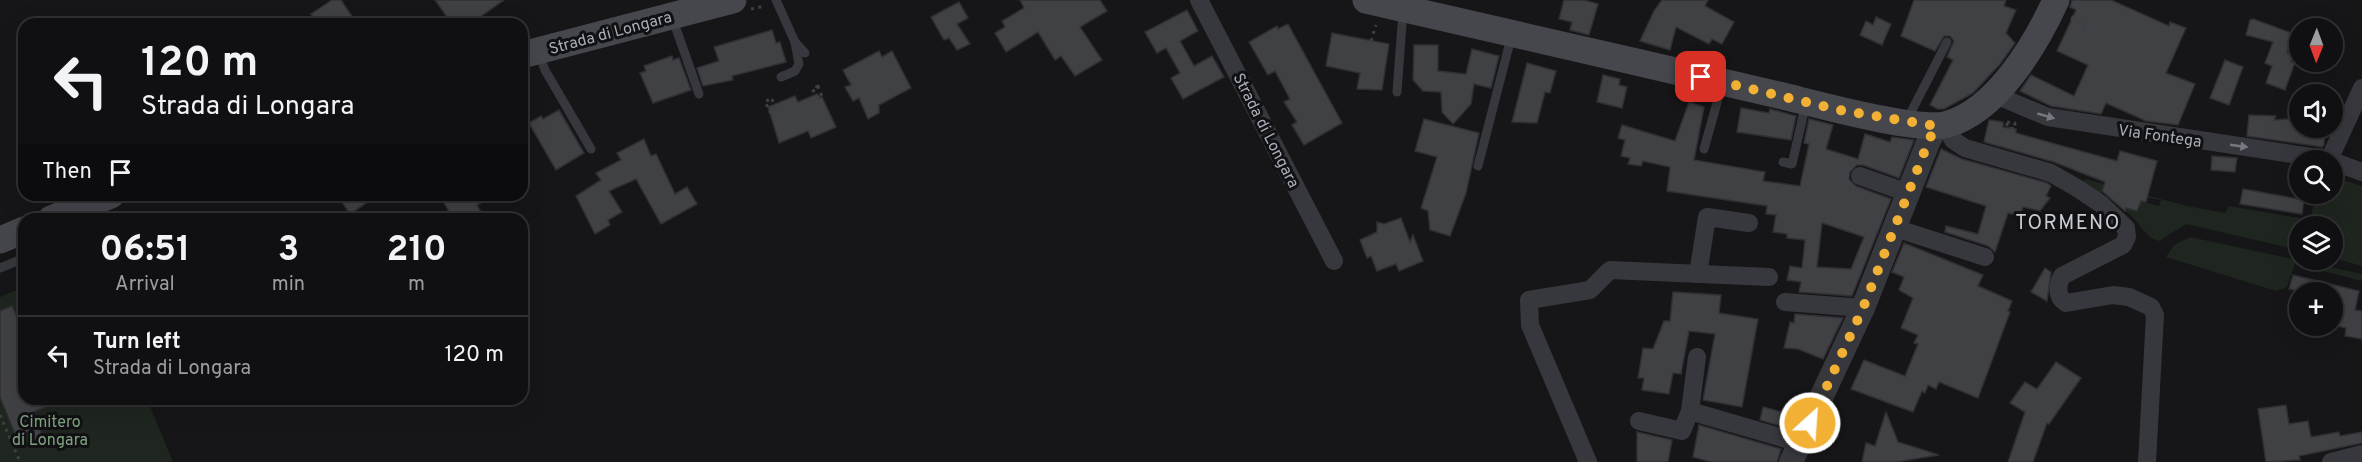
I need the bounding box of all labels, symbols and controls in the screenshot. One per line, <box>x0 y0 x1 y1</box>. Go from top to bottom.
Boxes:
street label: Strada di Longara <box>547 8 674 60</box>
north arrow <box>2289 18 2343 72</box>
map controls <box>2289 18 2343 336</box>
text: 120 m <box>141 38 258 91</box>
icon: left <box>42 42 120 120</box>
pin <box>1675 51 1726 102</box>
icon: arrive <box>1684 60 1717 93</box>
street label: Strada di Longara <box>1228 70 1303 192</box>
button: sound <box>2289 84 2343 138</box>
text: Strada di Longara <box>141 90 354 124</box>
one-way arrow <box>2038 112 2056 121</box>
street label: Via Fontega <box>2117 121 2203 153</box>
one-way arrow <box>2229 142 2248 151</box>
button: search <box>2289 150 2343 204</box>
icon: arrive <box>104 156 137 189</box>
text: Then <box>42 159 92 186</box>
district label: TORMENO <box>2015 211 2121 237</box>
button: layers <box>2289 216 2343 270</box>
text: 06:51 <box>99 228 190 274</box>
text: 3 <box>278 228 299 274</box>
text: 210 <box>386 228 447 274</box>
text: Arrival <box>115 272 175 298</box>
text: min <box>272 272 305 298</box>
text: m <box>408 272 425 298</box>
button: + <box>2289 282 2343 336</box>
text: Turn left <box>93 329 181 356</box>
icon: left <box>42 339 75 372</box>
text: 120 m <box>444 342 504 369</box>
text: Strada di Longara <box>93 356 251 382</box>
position arrow <box>1778 391 1842 455</box>
park label: Cimitero di Longara <box>12 413 88 451</box>

